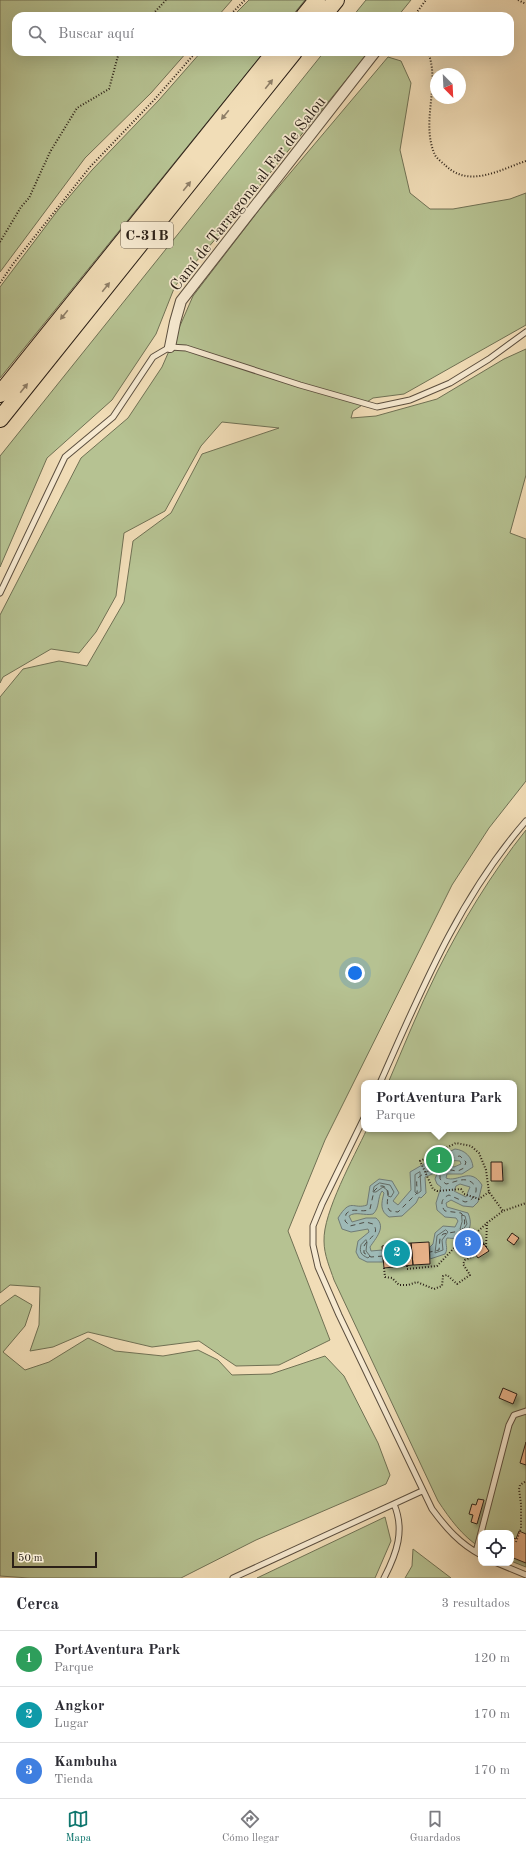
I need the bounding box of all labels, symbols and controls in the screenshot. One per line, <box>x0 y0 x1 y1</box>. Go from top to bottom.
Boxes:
search box <box>12 12 514 56</box>
icon: search <box>26 23 48 45</box>
text: Buscar aquí <box>58 27 134 42</box>
north arrow <box>430 68 466 104</box>
one-way arrow <box>264 79 273 90</box>
street label: Camí de Tarragona al Far de Salou <box>168 94 330 294</box>
one-way arrow <box>220 110 229 121</box>
one-way arrow <box>183 180 192 191</box>
road number: C-31B <box>121 222 173 248</box>
one-way arrow <box>101 282 110 292</box>
one-way arrow <box>60 309 68 320</box>
one-way arrow <box>20 383 29 394</box>
your location <box>345 963 365 983</box>
popup <box>361 1080 517 1132</box>
text: PortAventura Park <box>376 1091 502 1106</box>
text: Parque <box>376 1109 415 1122</box>
pin: 1 <box>426 1145 452 1175</box>
pin: 3 <box>455 1228 481 1258</box>
pin: 2 <box>384 1238 410 1268</box>
map controls <box>478 1530 514 1566</box>
button: locate <box>478 1530 514 1566</box>
scale bar <box>12 1550 97 1569</box>
text: 50 m <box>18 1553 43 1564</box>
text: Cerca <box>16 1596 59 1613</box>
text: 3 resultados <box>442 1597 510 1610</box>
text: PortAventura Park <box>54 1643 180 1658</box>
text: 1 <box>25 1652 33 1665</box>
text: 120 m <box>473 1652 510 1665</box>
text: Parque <box>54 1661 93 1674</box>
text: Angkor <box>54 1699 104 1714</box>
text: 2 <box>25 1708 33 1721</box>
text: 170 m <box>473 1708 510 1721</box>
text: Lugar <box>54 1717 88 1730</box>
text: Kambuha <box>54 1755 117 1770</box>
text: 3 <box>25 1764 33 1777</box>
text: 170 m <box>473 1764 510 1777</box>
text: Tienda <box>54 1773 93 1786</box>
tab: Mapa <box>65 1808 91 1846</box>
tab: Cómo llegar <box>222 1808 279 1846</box>
tab: Guardados <box>410 1808 461 1846</box>

